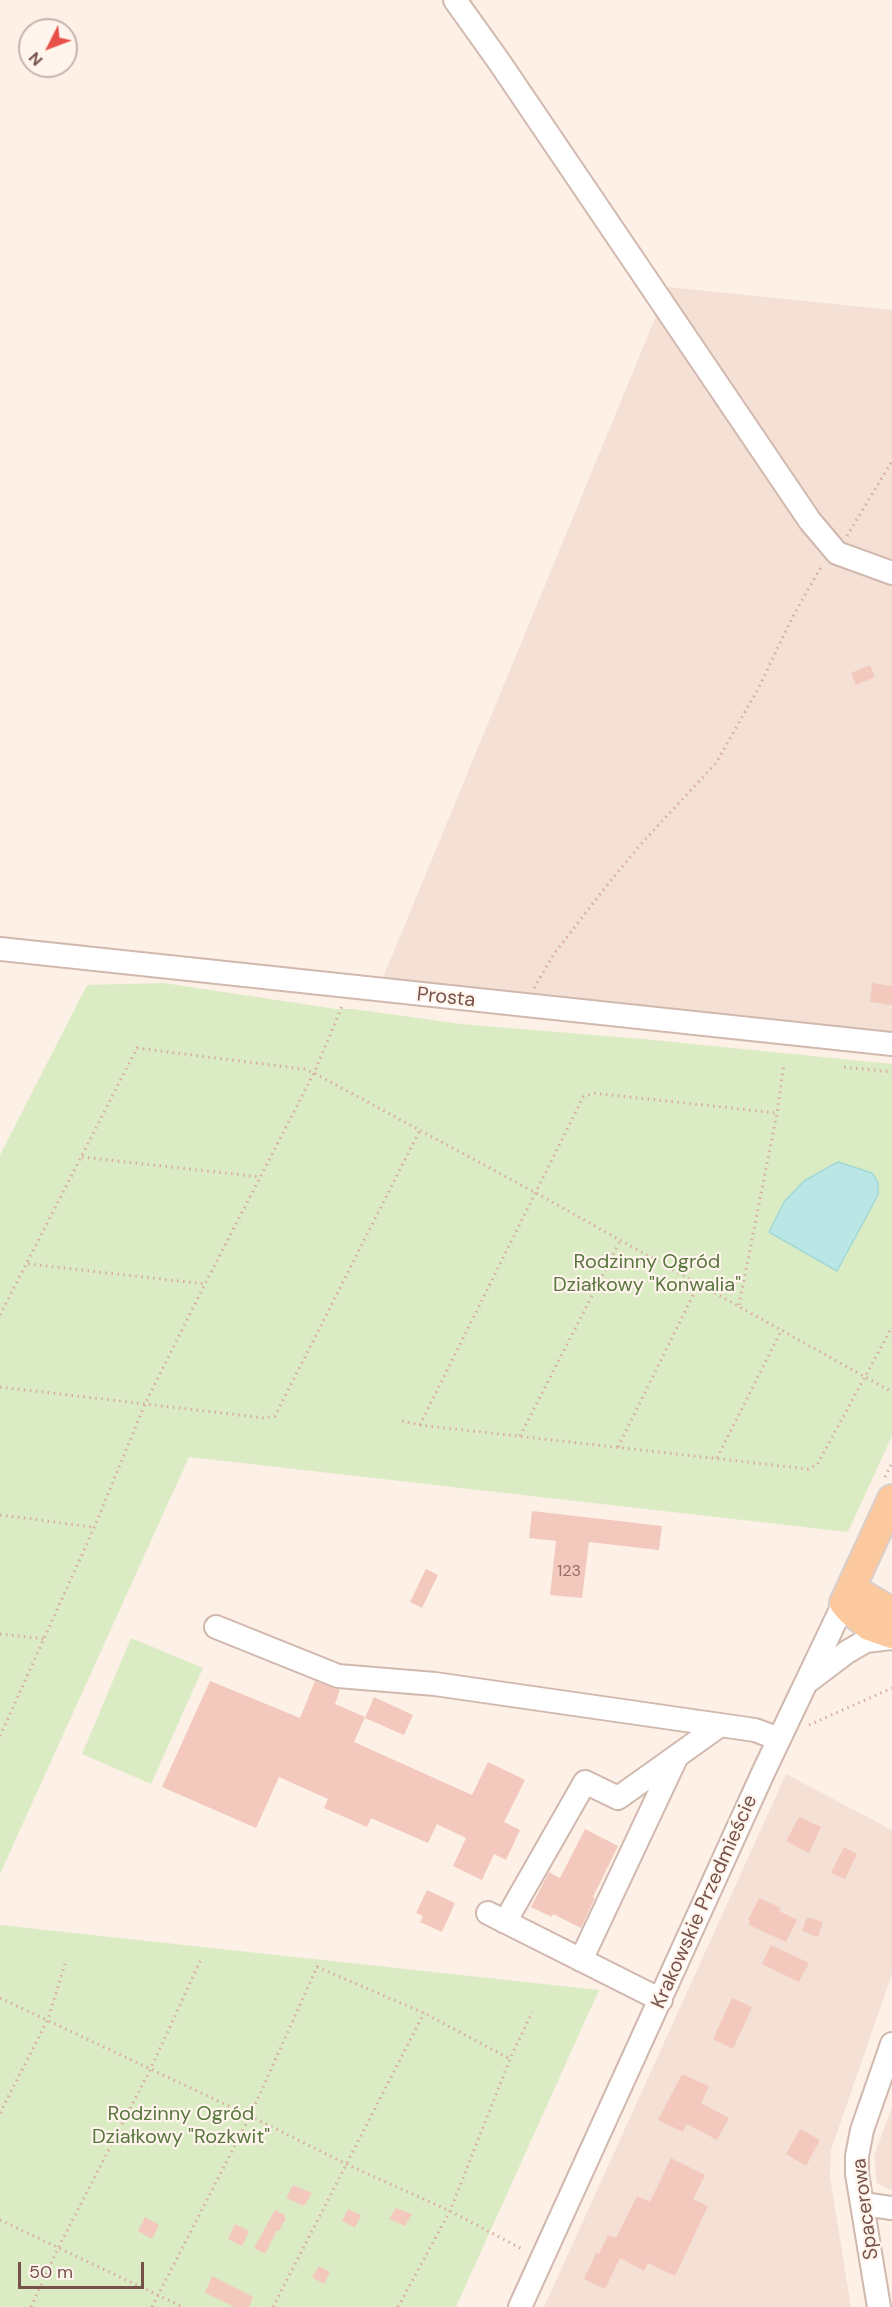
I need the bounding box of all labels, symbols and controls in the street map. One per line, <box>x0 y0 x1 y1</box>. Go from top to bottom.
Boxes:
north arrow <box>18 18 78 78</box>
text: N <box>24 48 47 70</box>
street label: Prosta <box>416 983 476 1013</box>
park label: Rodzinny Ogród Działkowy "Konwalia" <box>553 1251 741 1298</box>
house number: 123 <box>557 1562 581 1582</box>
street label: Krakowskie Przedmieście <box>647 1791 763 2013</box>
park label: Rodzinny Ogród Działkowy "Rozkwit" <box>92 2103 270 2150</box>
street label: Spacerowa <box>848 2157 884 2261</box>
scale bar <box>21 2250 147 2288</box>
text: 50 m <box>29 2260 73 2284</box>

